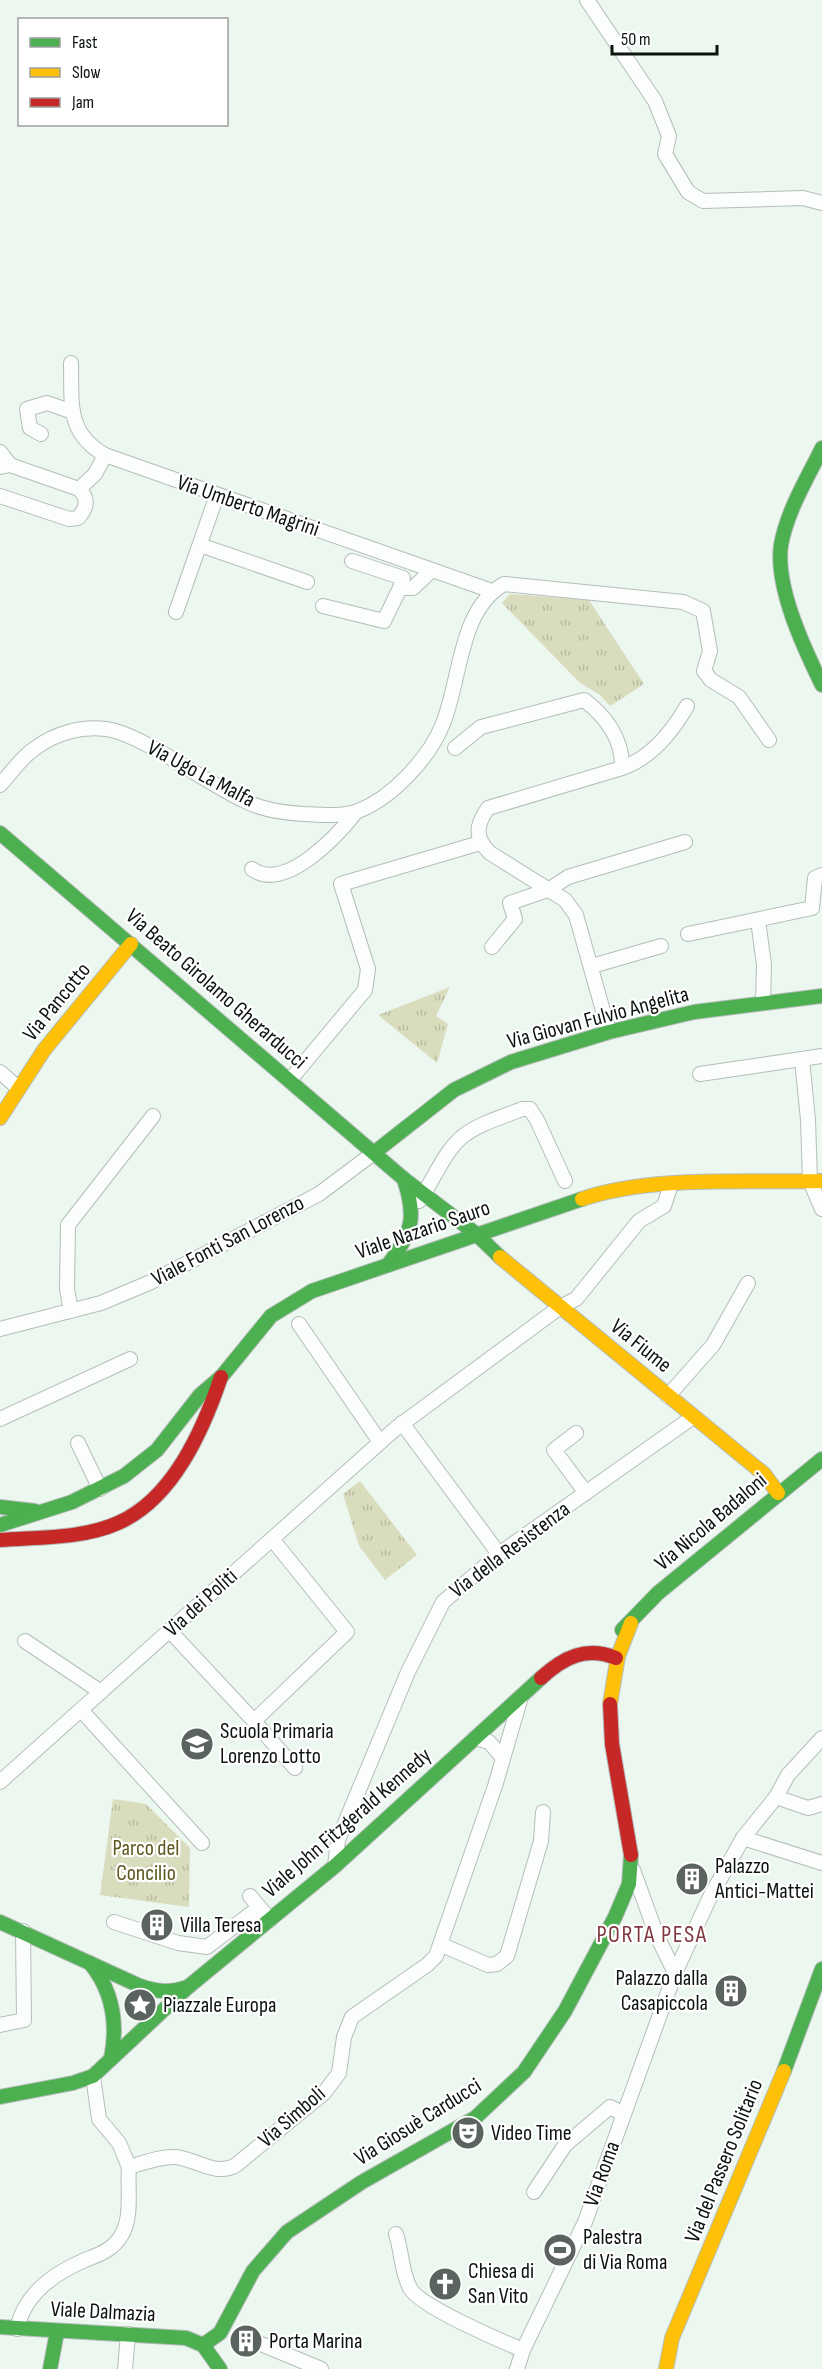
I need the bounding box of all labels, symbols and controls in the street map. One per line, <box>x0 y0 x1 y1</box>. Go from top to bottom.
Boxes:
legend <box>18 18 228 126</box>
scale bar <box>612 18 717 56</box>
text: 50 m <box>621 29 651 50</box>
text: Fast <box>72 32 98 53</box>
text: Slow <box>72 62 101 83</box>
text: Jam <box>71 92 94 113</box>
street label: Via Umberto Magrini <box>173 469 323 543</box>
street label: Via Ugo La Malfa <box>142 734 260 814</box>
street label: Via Beato Girolamo Gherarducci <box>120 903 312 1075</box>
street label: Via Pancotto <box>17 957 97 1047</box>
street label: Via Giovan Fulvio Angelita <box>504 981 692 1055</box>
street label: Viale Fonti San Lorenzo <box>147 1189 309 1293</box>
street label: Viale Nazario Sauro <box>352 1194 494 1266</box>
street label: Via Fiume <box>605 1313 677 1379</box>
street label: Via Nicola Badaloni <box>650 1467 772 1577</box>
street label: Via della Resistenza <box>444 1496 576 1604</box>
street label: Via dei Politi <box>159 1563 243 1643</box>
place label: Scuola Primaria Lorenzo Lotto <box>220 1718 334 1770</box>
school or university icon: Scuola Primaria Lorenzo Lotto <box>179 1726 215 1762</box>
street label: Viale John Fitzgerald Kennedy <box>257 1742 437 1904</box>
park label: Parco del Concilio <box>113 1835 179 1887</box>
place label: Palazzo Antici-Mattei <box>714 1853 814 1905</box>
building icon: Palazzo Antici-Mattei <box>674 1861 710 1897</box>
building icon: Villa Teresa <box>139 1907 175 1943</box>
place label: Villa Teresa <box>180 1912 262 1939</box>
district label: PORTA PESA <box>596 1920 708 1949</box>
place label: Palazzo dalla Casapiccola <box>616 1965 708 2017</box>
building icon: Palazzo dalla Casapiccola <box>713 1973 749 2009</box>
place icon: Piazzale Europa <box>122 1987 158 2023</box>
place label: Piazzale Europa <box>163 1992 276 2019</box>
street label: Via Giosuè Carducci <box>350 2072 486 2172</box>
street label: Via del Passero Solitario <box>679 2075 769 2247</box>
street label: Via Simboli <box>253 2080 331 2154</box>
theatre icon: Video Time <box>450 2115 486 2151</box>
place label: Video Time <box>491 2120 572 2147</box>
street label: Via Roma <box>578 2138 626 2210</box>
place label: Palestra di Via Roma <box>583 2224 667 2276</box>
sports icon: Palestra di Via Roma <box>542 2232 578 2268</box>
place label: Chiesa di San Vito <box>468 2258 534 2310</box>
church icon: Chiesa di San Vito <box>427 2266 463 2302</box>
street label: Viale Dalmazia <box>50 2296 156 2328</box>
building icon: Porta Marina <box>228 2323 264 2359</box>
place label: Porta Marina <box>269 2328 362 2355</box>

